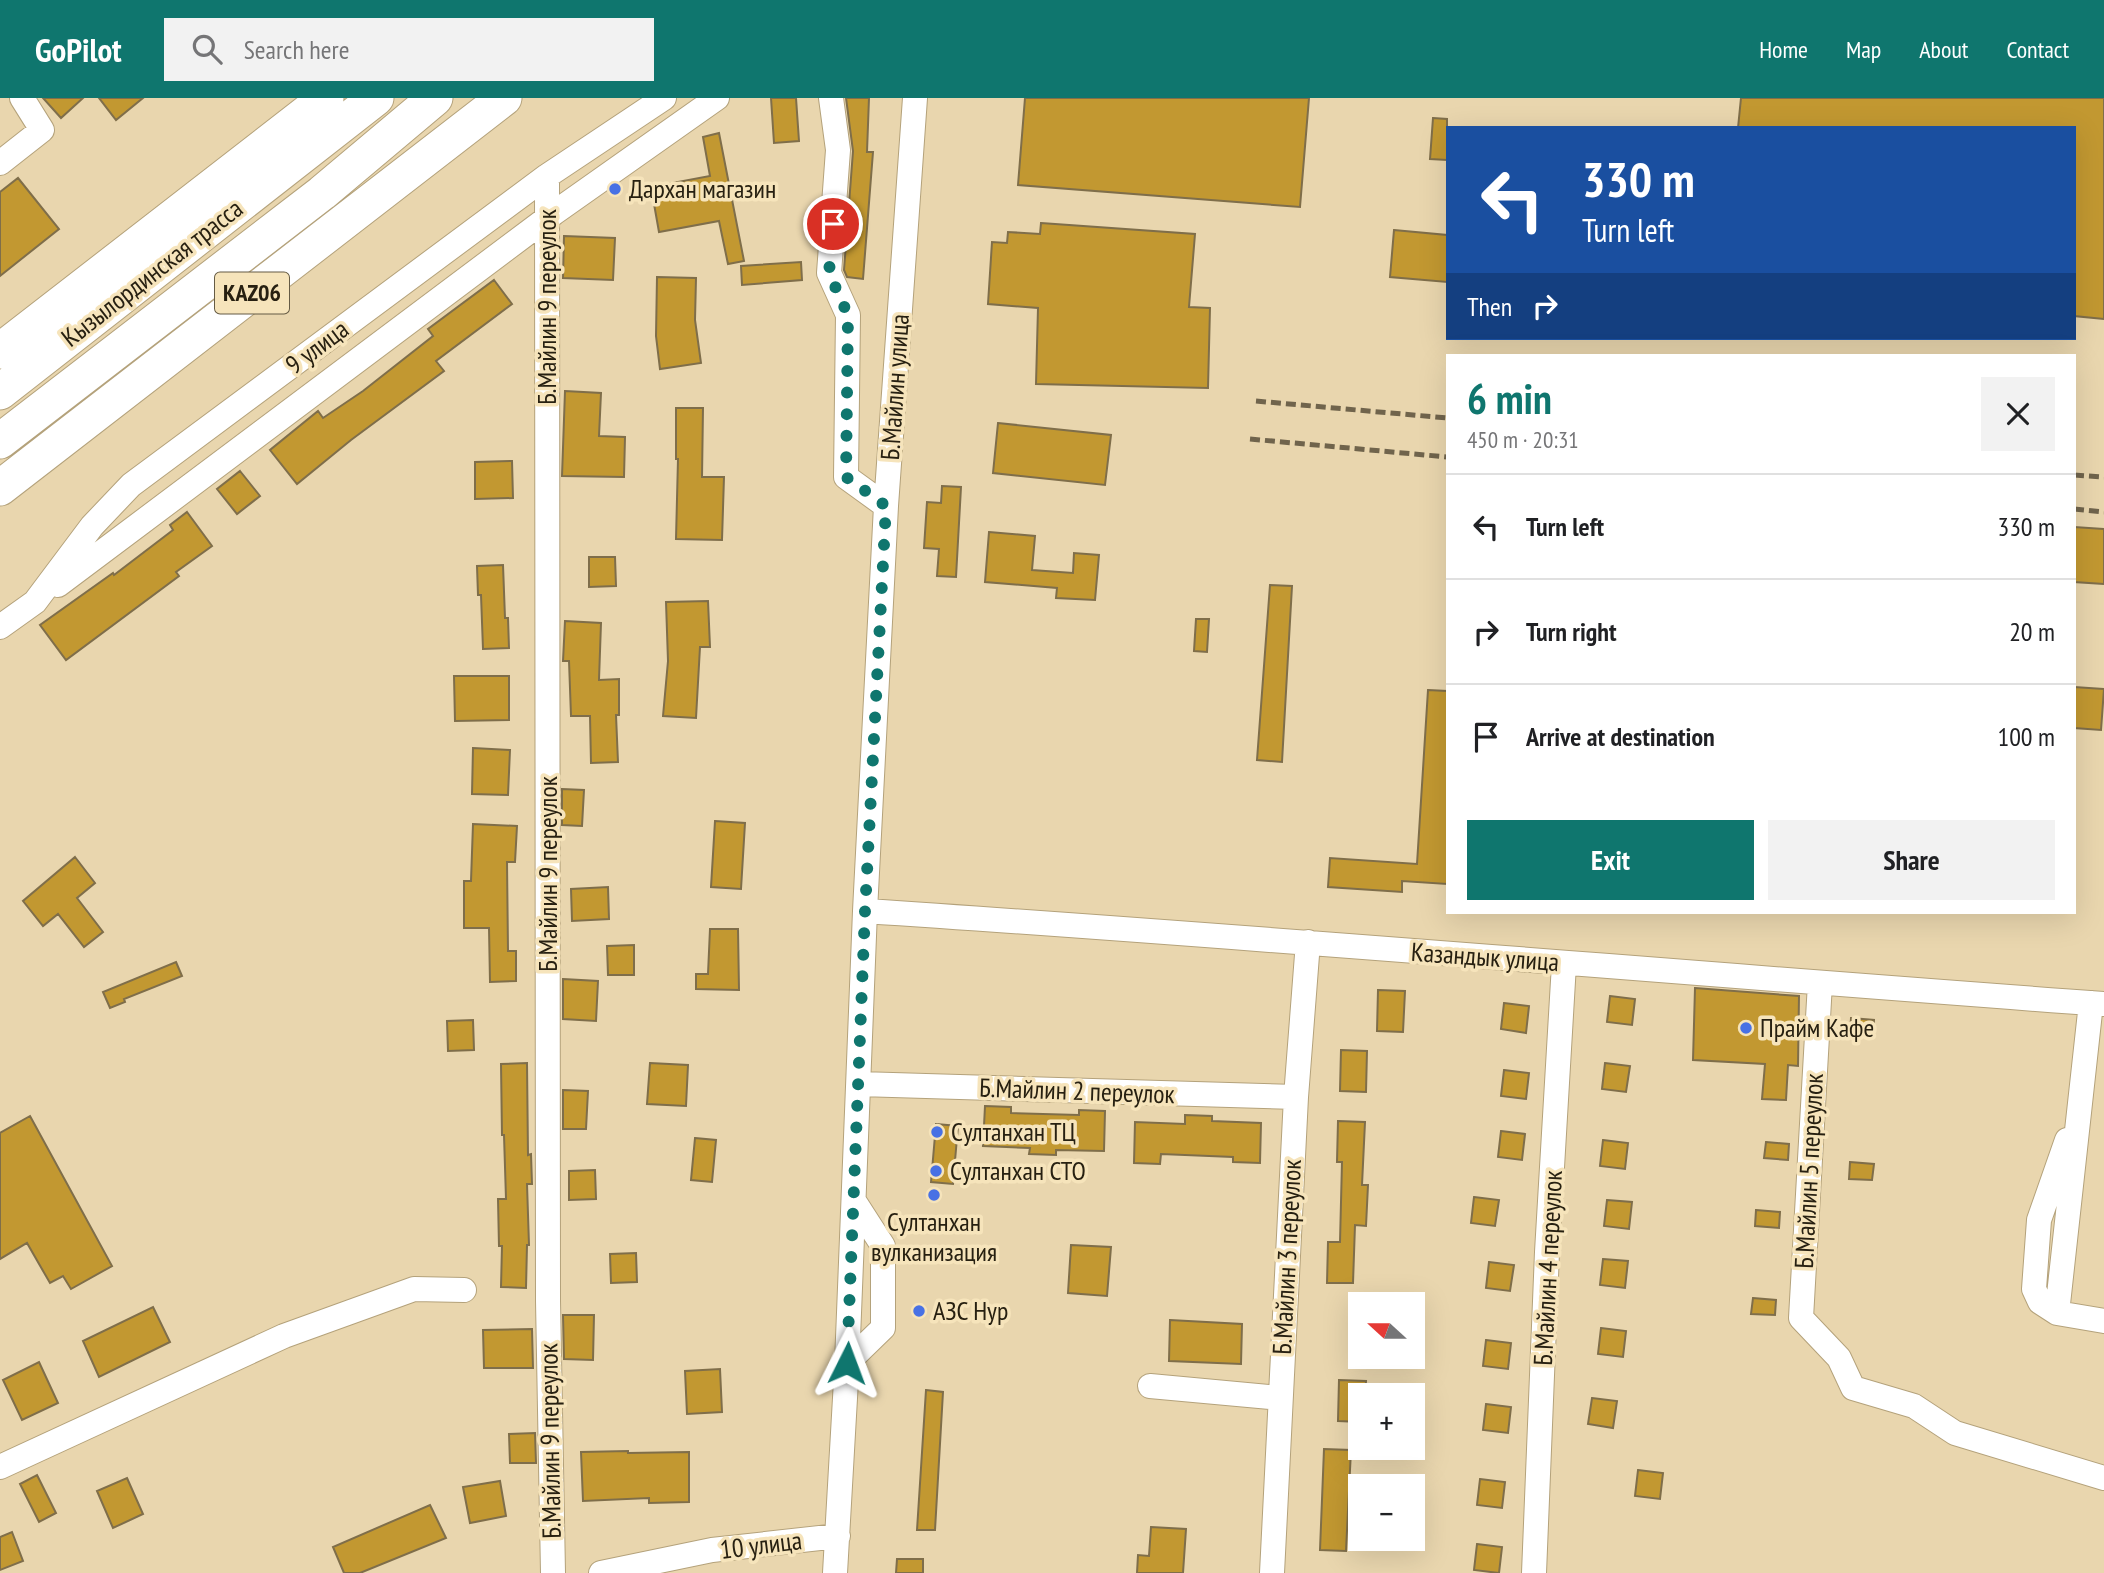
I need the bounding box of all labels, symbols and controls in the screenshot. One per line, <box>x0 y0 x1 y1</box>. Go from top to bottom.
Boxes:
search box <box>164 18 654 81</box>
text: GoPilot <box>35 28 122 71</box>
icon: search <box>188 30 226 68</box>
text: Search here <box>244 33 349 66</box>
text: Home <box>1759 34 1808 65</box>
text: Map <box>1846 34 1881 65</box>
text: About <box>1919 34 1968 65</box>
text: Contact <box>2006 34 2069 65</box>
text: 330 m <box>1582 147 1695 211</box>
icon: left <box>1467 154 1558 245</box>
place label: Дархан магазин <box>629 172 776 205</box>
marker: Дархан магазин <box>607 181 623 197</box>
street label: Кызылординская трасса <box>54 192 249 354</box>
pin <box>803 194 863 254</box>
icon: arrive <box>814 205 852 243</box>
street label: Б.Майлин 9 переулок <box>530 209 563 405</box>
text: Turn left <box>1582 209 1674 251</box>
road number: KАZ06 <box>215 272 289 314</box>
icon: right <box>1526 287 1564 325</box>
text: Then <box>1467 290 1512 323</box>
street label: 9 улица <box>279 312 355 381</box>
street label: Б.Майлин улица <box>873 313 916 461</box>
text: 6 min <box>1467 371 1552 426</box>
button: close <box>1981 377 2055 451</box>
text: 450 m · 20:31 <box>1467 425 1579 454</box>
icon: left <box>1467 508 1505 546</box>
text: Turn left <box>1526 510 1604 543</box>
text: 330 m <box>1997 510 2055 543</box>
icon: right <box>1467 613 1505 651</box>
text: Turn right <box>1526 615 1617 648</box>
text: 20 m <box>2009 615 2055 648</box>
icon: arrive <box>1467 718 1505 756</box>
text: Arrive at destination <box>1526 720 1715 753</box>
text: 100 m <box>1997 720 2055 753</box>
street label: Б.Майлин 9 переулок <box>531 776 564 972</box>
button: Exit <box>1467 820 1754 900</box>
button: Share <box>1768 820 2055 900</box>
street label: Казандык улица <box>1410 935 1560 978</box>
place label: Прайм Кафе <box>1760 1011 1874 1044</box>
marker: Прайм Кафе <box>1738 1020 1754 1036</box>
street label: Б.Майлин 2 переулок <box>979 1071 1175 1110</box>
street label: Б.Майлин 5 переулок <box>1787 1072 1830 1269</box>
place label: Султанхан ТЦ <box>951 1115 1076 1148</box>
marker: Султанхан ТЦ <box>929 1124 945 1140</box>
place label: Султанхан СТО <box>950 1154 1086 1187</box>
street label: Б.Майлин 3 переулок <box>1265 1158 1308 1355</box>
marker: Султанхан СТО <box>928 1163 944 1179</box>
street label: Б.Майлин 4 переулок <box>1526 1169 1569 1366</box>
marker: Султанхан вулканизация <box>926 1187 942 1203</box>
place label: Султанхан вулканизация <box>871 1205 997 1268</box>
north arrow <box>1348 1292 1424 1368</box>
map controls <box>1348 1292 1425 1551</box>
place label: АЗС Нур <box>933 1294 1008 1327</box>
marker: АЗС Нур <box>911 1303 927 1319</box>
position arrow <box>810 1326 884 1400</box>
street label: Б.Майлин 9 переулок <box>531 1343 568 1539</box>
button: + <box>1348 1383 1425 1460</box>
button: − <box>1348 1474 1425 1551</box>
street label: 10 улица <box>718 1523 804 1566</box>

